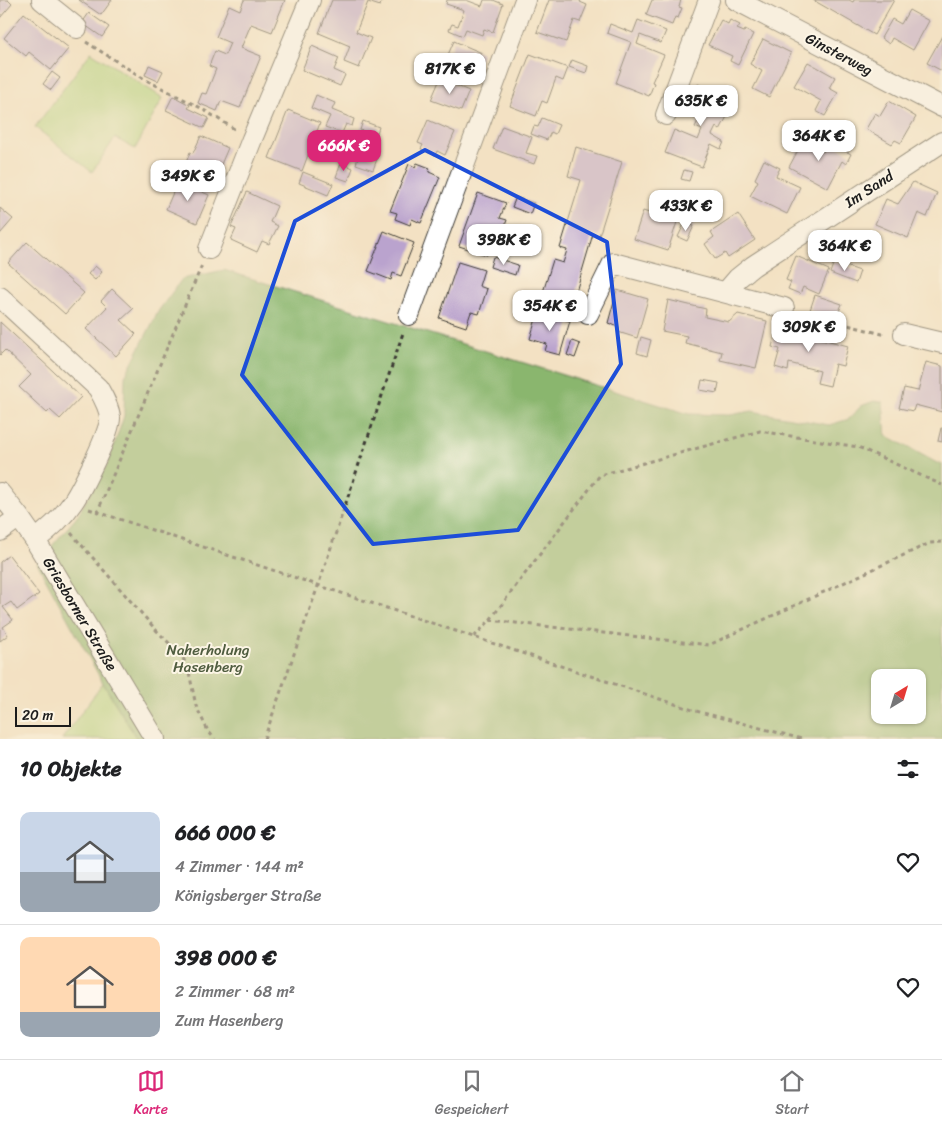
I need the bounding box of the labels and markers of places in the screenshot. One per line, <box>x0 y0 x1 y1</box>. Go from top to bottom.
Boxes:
pin: 817K € <box>409 52 491 95</box>
pin: 635K € <box>660 84 742 127</box>
pin: 364K € <box>778 120 860 162</box>
pin: 666K € <box>303 130 385 172</box>
pin: 349K € <box>147 160 229 202</box>
pin: 433K € <box>645 190 727 232</box>
pin: 398K € <box>463 224 545 266</box>
pin: 364K € <box>804 230 886 272</box>
pin: 354K € <box>509 290 591 332</box>
pin: 309K € <box>768 310 850 353</box>

